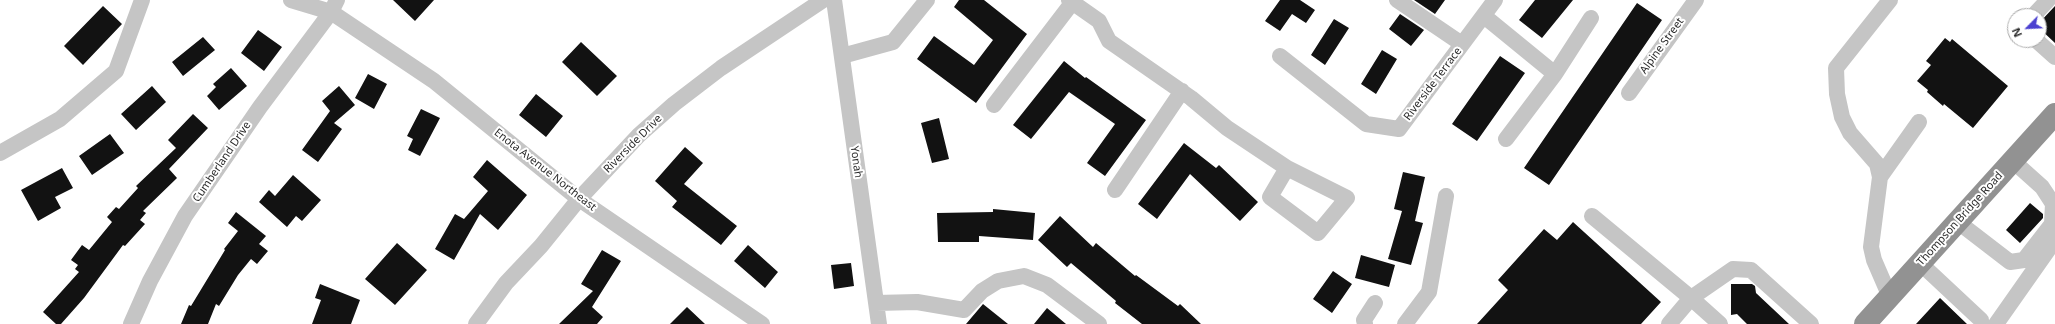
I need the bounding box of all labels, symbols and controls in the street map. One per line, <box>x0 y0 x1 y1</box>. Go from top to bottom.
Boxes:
north arrow <box>2007 8 2047 48</box>
street label: Alpine Street <box>1637 15 1687 77</box>
text: N <box>2008 26 2025 40</box>
street label: Riverside Terrace <box>1401 45 1465 123</box>
street label: Riverside Drive <box>601 112 665 176</box>
street label: Cumberland Drive <box>190 119 254 205</box>
street label: Enota Avenue Northeast <box>491 126 599 214</box>
street label: Yonah <box>847 145 865 179</box>
street label: Thompson Bridge Road <box>1914 169 2006 269</box>

